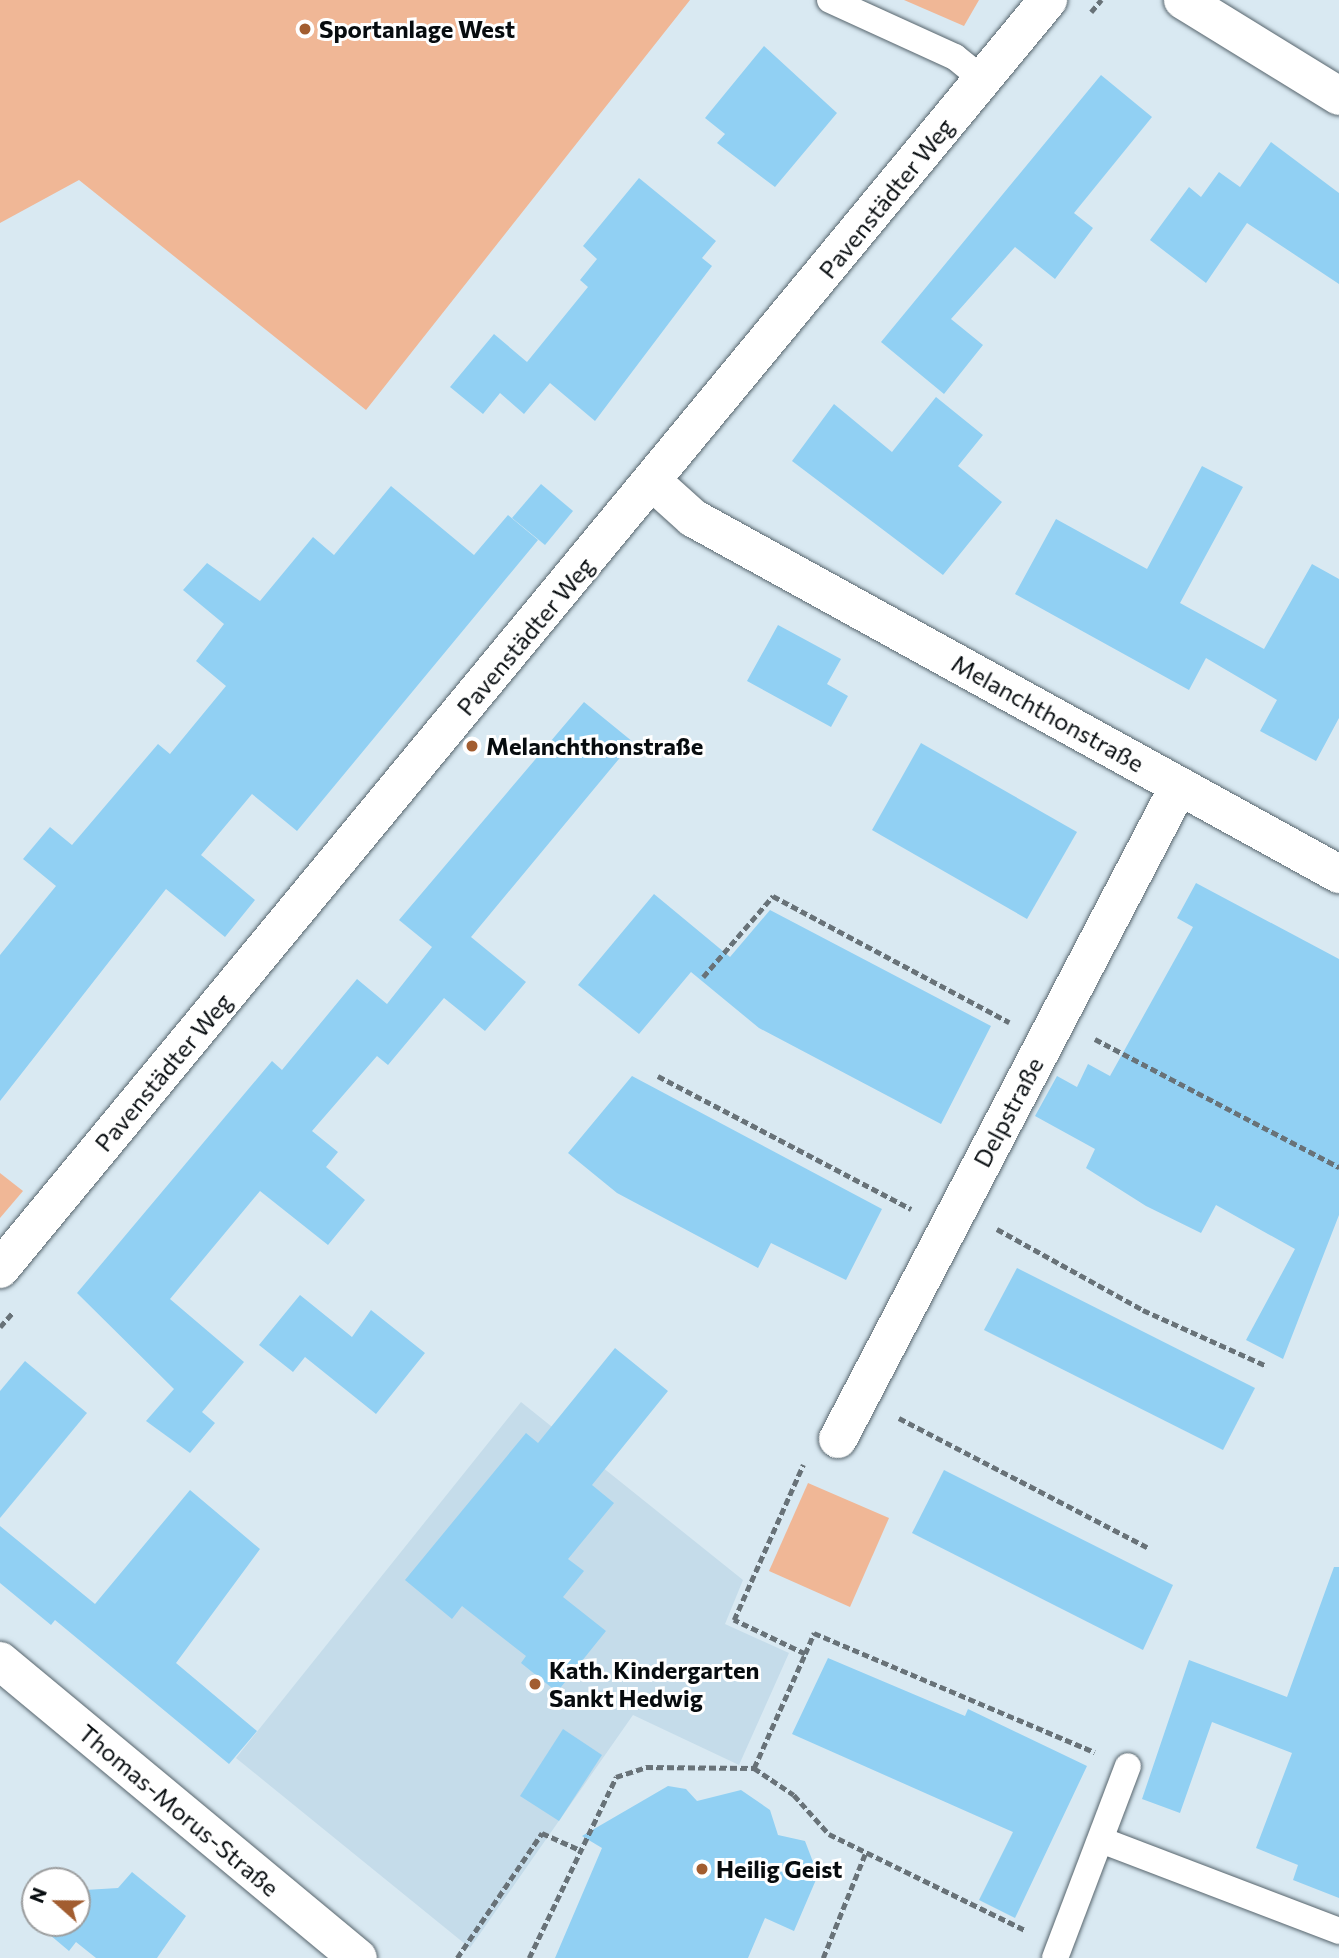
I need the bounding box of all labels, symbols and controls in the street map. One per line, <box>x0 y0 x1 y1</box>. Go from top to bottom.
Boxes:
place label: Sportanlage West <box>319 15 515 43</box>
marker: Sportanlage West <box>297 21 313 37</box>
street label: Pavenstädter Weg <box>813 112 959 284</box>
street label: Pavenstädter Weg <box>450 551 600 721</box>
street label: Melanchthonstraße <box>947 648 1149 778</box>
place label: Melanchthonstraße <box>486 732 703 760</box>
marker: Melanchthonstraße <box>464 738 480 754</box>
street label: Pavenstädter Weg <box>88 987 238 1157</box>
street label: Delpstraße <box>967 1052 1049 1172</box>
place label: Kath. Kindergarten Sankt Hedwig <box>549 1656 759 1712</box>
marker: Kath. Kindergarten Sankt Hedwig <box>527 1676 543 1692</box>
street label: Thomas-Morus-Straße <box>73 1718 285 1902</box>
place label: Heilig Geist <box>716 1855 842 1883</box>
marker: Heilig Geist <box>694 1861 710 1877</box>
north arrow <box>21 1867 91 1937</box>
text: N <box>25 1884 51 1906</box>

